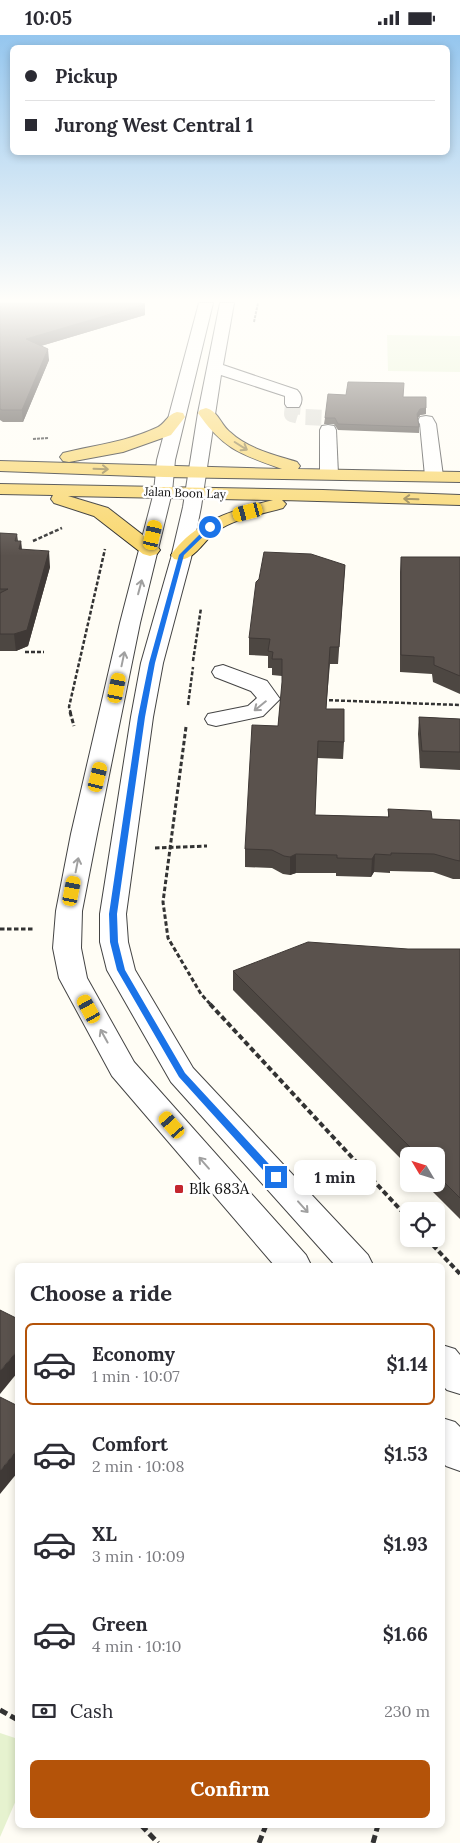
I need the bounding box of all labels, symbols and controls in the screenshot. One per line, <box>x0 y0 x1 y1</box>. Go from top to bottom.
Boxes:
text: 10:05 <box>25 6 72 30</box>
text: Pickup <box>55 64 118 88</box>
text: Jurong West Central 1 <box>55 113 253 137</box>
one-way arrow <box>233 442 247 452</box>
one-way arrow <box>93 465 109 474</box>
street label: Jalan Boon Lay <box>143 484 227 501</box>
one-way arrow <box>404 494 420 503</box>
car <box>231 501 264 523</box>
route start <box>199 516 221 538</box>
car <box>142 519 163 551</box>
one-way arrow <box>136 579 145 595</box>
one-way arrow <box>119 651 128 667</box>
car <box>106 672 127 704</box>
one-way arrow <box>254 701 267 712</box>
car <box>87 761 108 793</box>
one-way arrow <box>73 857 83 873</box>
car <box>61 875 82 907</box>
car <box>75 992 102 1026</box>
one-way arrow <box>99 1028 109 1043</box>
car <box>156 1109 187 1141</box>
north arrow <box>400 1147 445 1193</box>
map controls <box>400 1147 445 1247</box>
one-way arrow <box>199 1156 210 1169</box>
callout: 1 min <box>294 1159 376 1195</box>
route end <box>265 1166 287 1188</box>
text: 1 min <box>315 1167 355 1187</box>
place label: Blk 683A <box>189 1179 250 1198</box>
marker: Blk 683A <box>173 1183 185 1195</box>
one-way arrow <box>297 1201 309 1213</box>
button: locate <box>400 1202 445 1247</box>
text: Choose a ride <box>30 1279 172 1307</box>
icon: car <box>32 1342 77 1387</box>
text: Economy <box>92 1342 175 1366</box>
text: $1.14 <box>387 1352 428 1376</box>
text: 1 min · 10:07 <box>92 1366 180 1386</box>
icon: car <box>32 1432 77 1477</box>
text: Comfort <box>92 1432 168 1456</box>
text: $1.53 <box>384 1442 428 1466</box>
text: 2 min · 10:08 <box>92 1456 184 1476</box>
icon: car <box>32 1522 77 1567</box>
text: XL <box>92 1522 117 1546</box>
text: $1.93 <box>383 1532 428 1556</box>
text: 3 min · 10:09 <box>92 1546 185 1566</box>
icon: car <box>32 1612 77 1657</box>
text: Green <box>92 1612 148 1636</box>
text: $1.66 <box>383 1622 428 1646</box>
text: 4 min · 10:10 <box>92 1636 181 1656</box>
icon: cash <box>30 1697 58 1725</box>
text: Cash <box>70 1699 113 1723</box>
text: 230 m <box>384 1701 430 1721</box>
button: Confirm <box>30 1760 430 1818</box>

